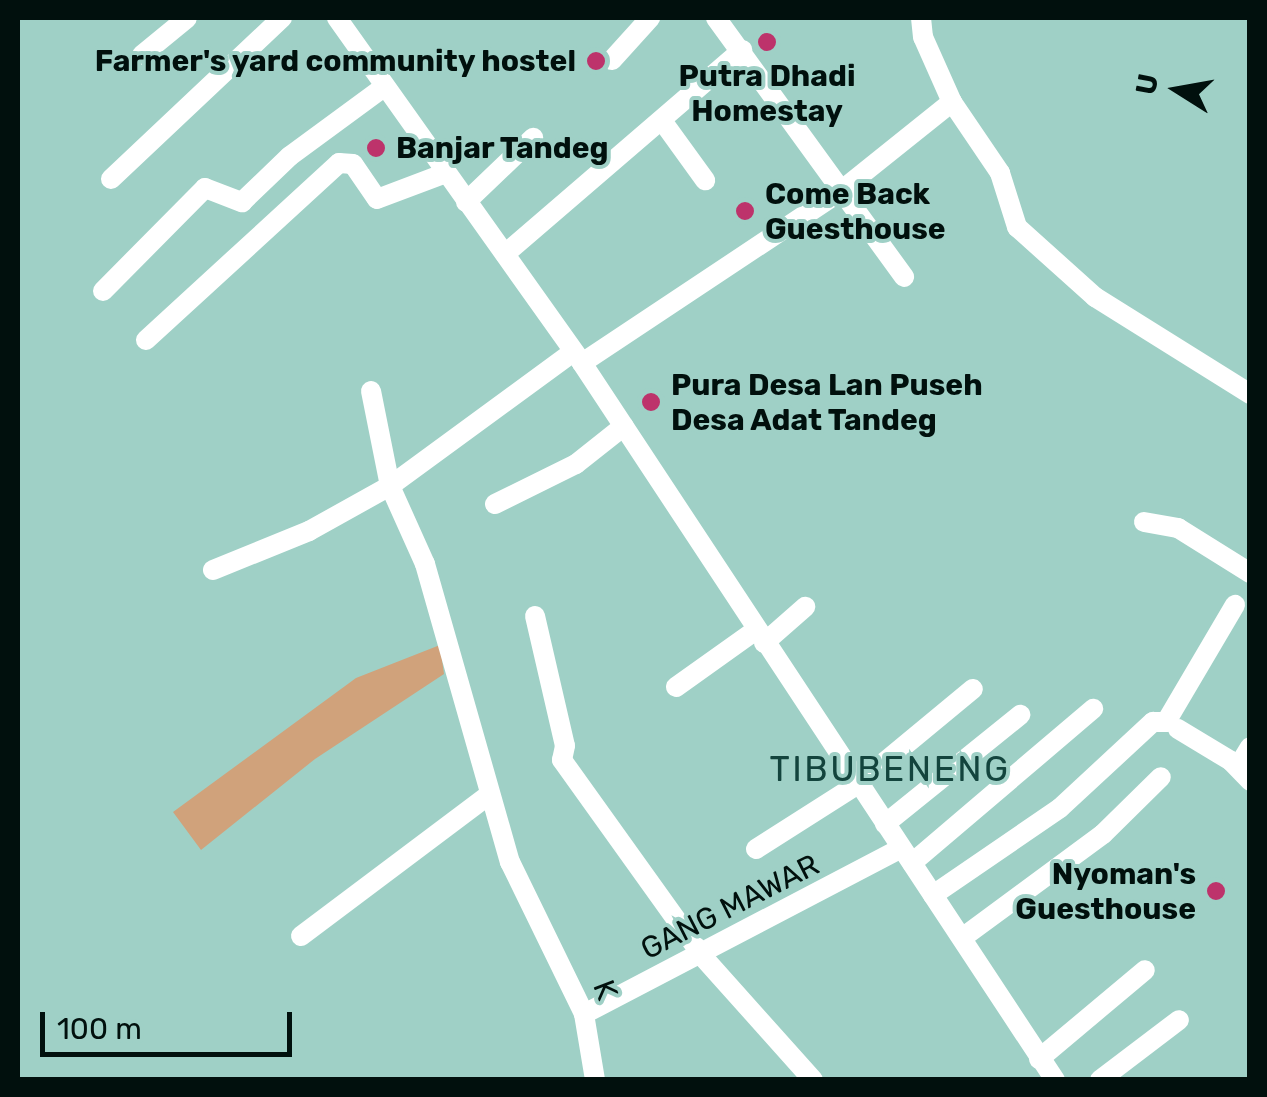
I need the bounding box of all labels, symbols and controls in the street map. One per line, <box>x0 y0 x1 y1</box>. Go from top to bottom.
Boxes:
marker: Putra Dhadi Homestay <box>756 31 778 53</box>
north arrow <box>1127 40 1227 140</box>
place label: Farmer's yard community hostel <box>93 43 576 79</box>
marker: Farmer's yard community hostel <box>585 50 607 72</box>
place label: Putra Dhadi Homestay <box>678 58 856 128</box>
text: U <box>1129 71 1165 97</box>
place label: Banjar Tandeg <box>396 130 610 166</box>
marker: Banjar Tandeg <box>365 137 387 159</box>
place label: Come Back Guesthouse <box>765 176 946 246</box>
marker: Come Back Guesthouse <box>734 200 756 222</box>
place label: Pura Desa Lan Puseh Desa Adat Tandeg <box>671 367 983 438</box>
marker: Pura Desa Lan Puseh Desa Adat Tandeg <box>640 391 662 413</box>
district label: TIBUBENENG <box>769 748 1011 790</box>
street label: GANG MAWAR <box>635 847 825 967</box>
place label: Nyoman's Guesthouse <box>1015 856 1196 926</box>
marker: Nyoman's Guesthouse <box>1205 880 1227 902</box>
street label: K <box>585 975 625 1005</box>
scale bar <box>45 992 298 1054</box>
text: 100 m <box>57 1011 142 1047</box>

